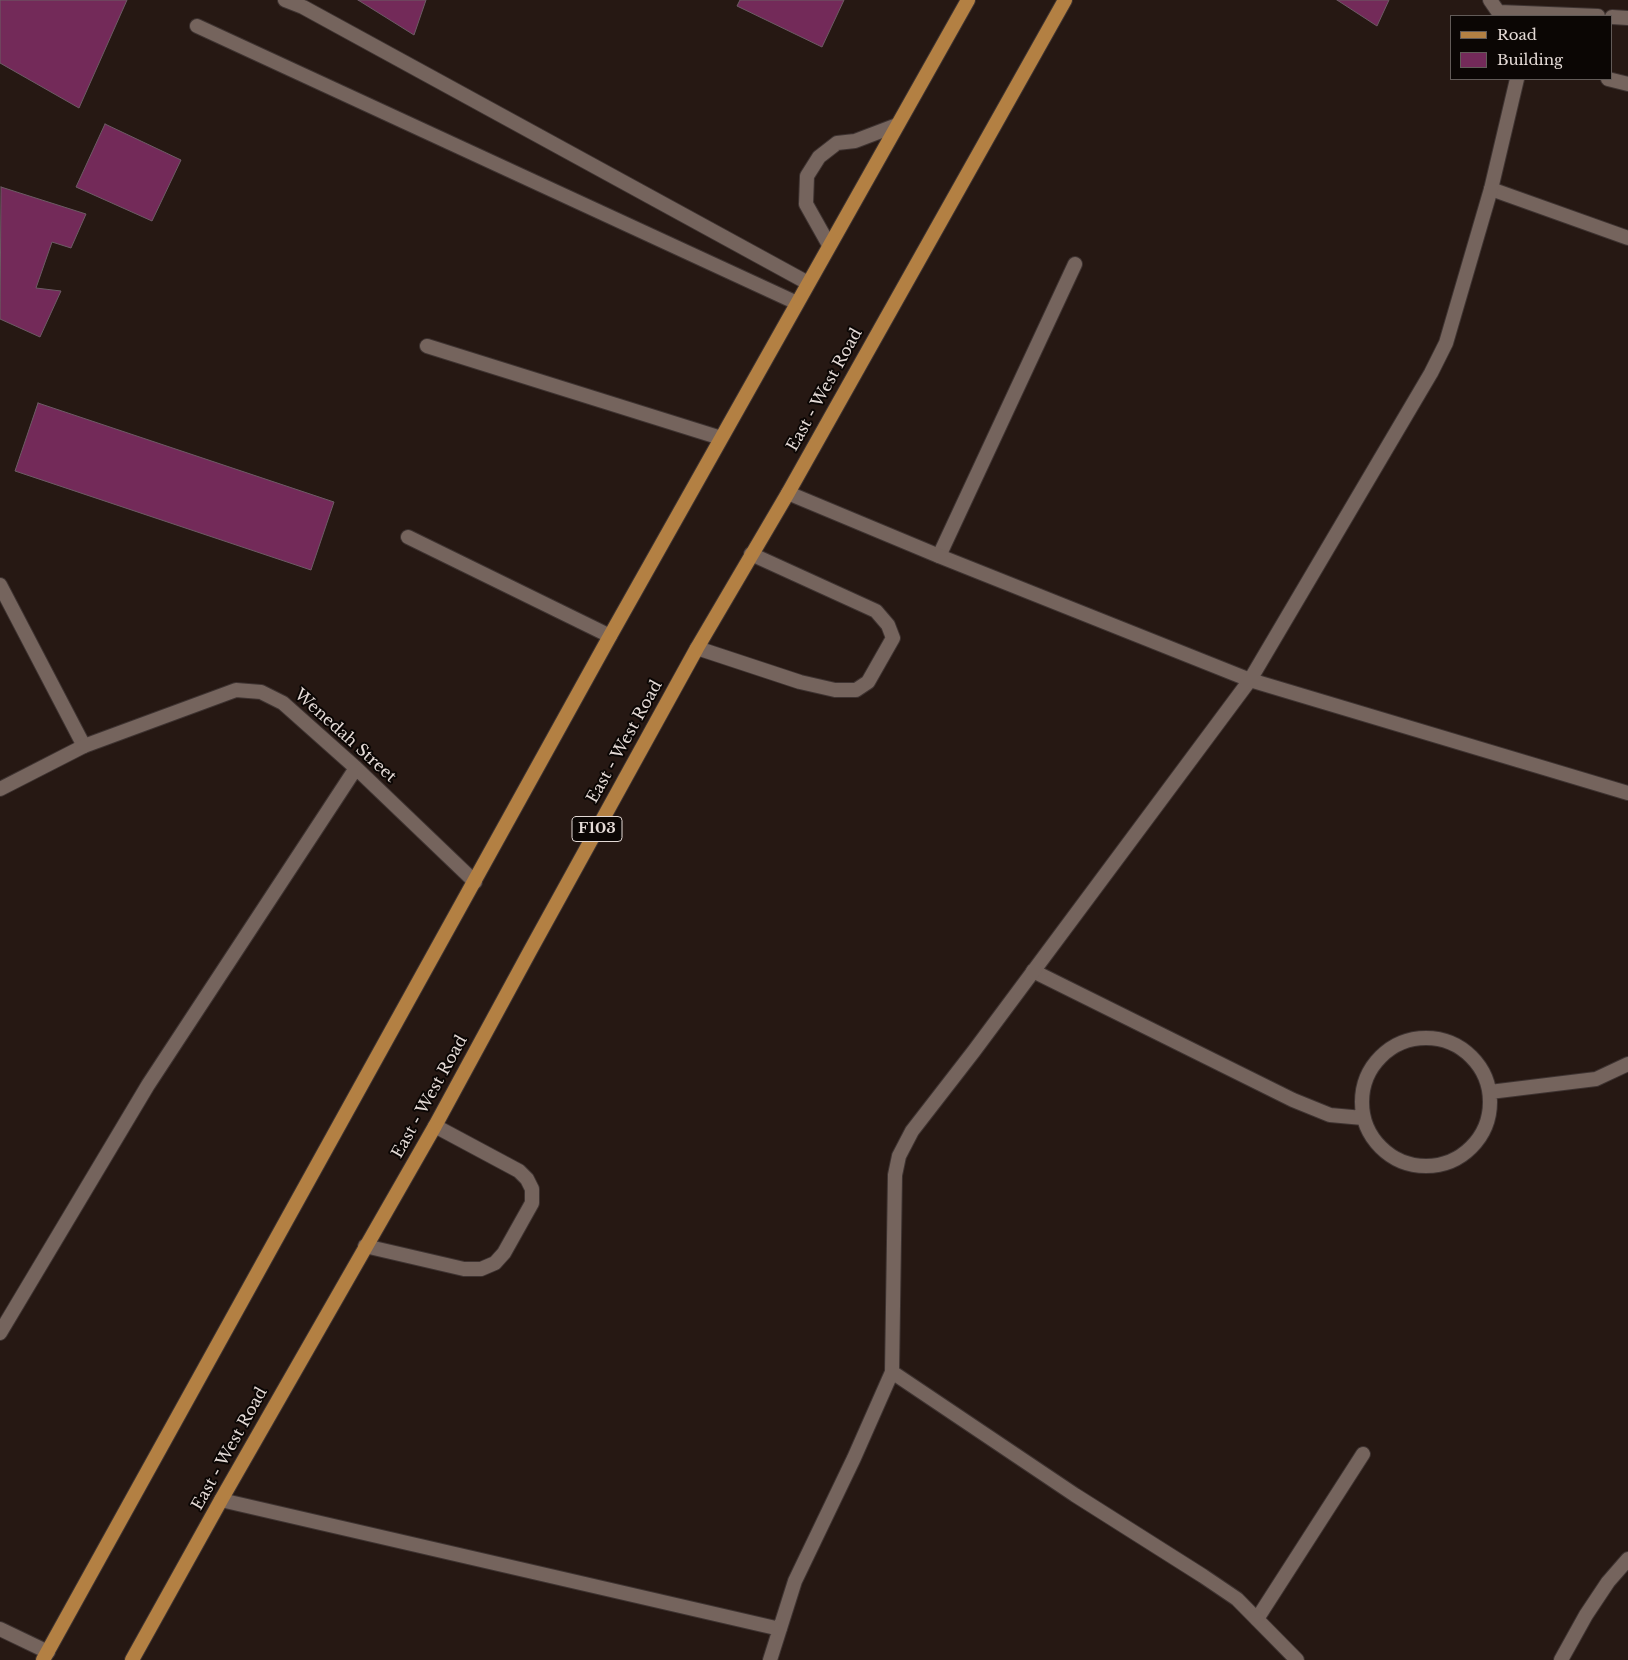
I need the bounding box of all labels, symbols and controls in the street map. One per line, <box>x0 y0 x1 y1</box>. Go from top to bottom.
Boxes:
legend <box>1450 15 1613 80</box>
text: Road <box>1497 25 1537 44</box>
text: Building <box>1497 50 1563 69</box>
street label: East - West Road <box>783 325 867 455</box>
street label: East - West Road <box>583 677 667 807</box>
street label: Wenedah Street <box>290 685 400 787</box>
road number: F103 <box>572 816 622 842</box>
street label: East - West Road <box>388 1032 472 1162</box>
street label: East - West Road <box>188 1384 272 1514</box>

